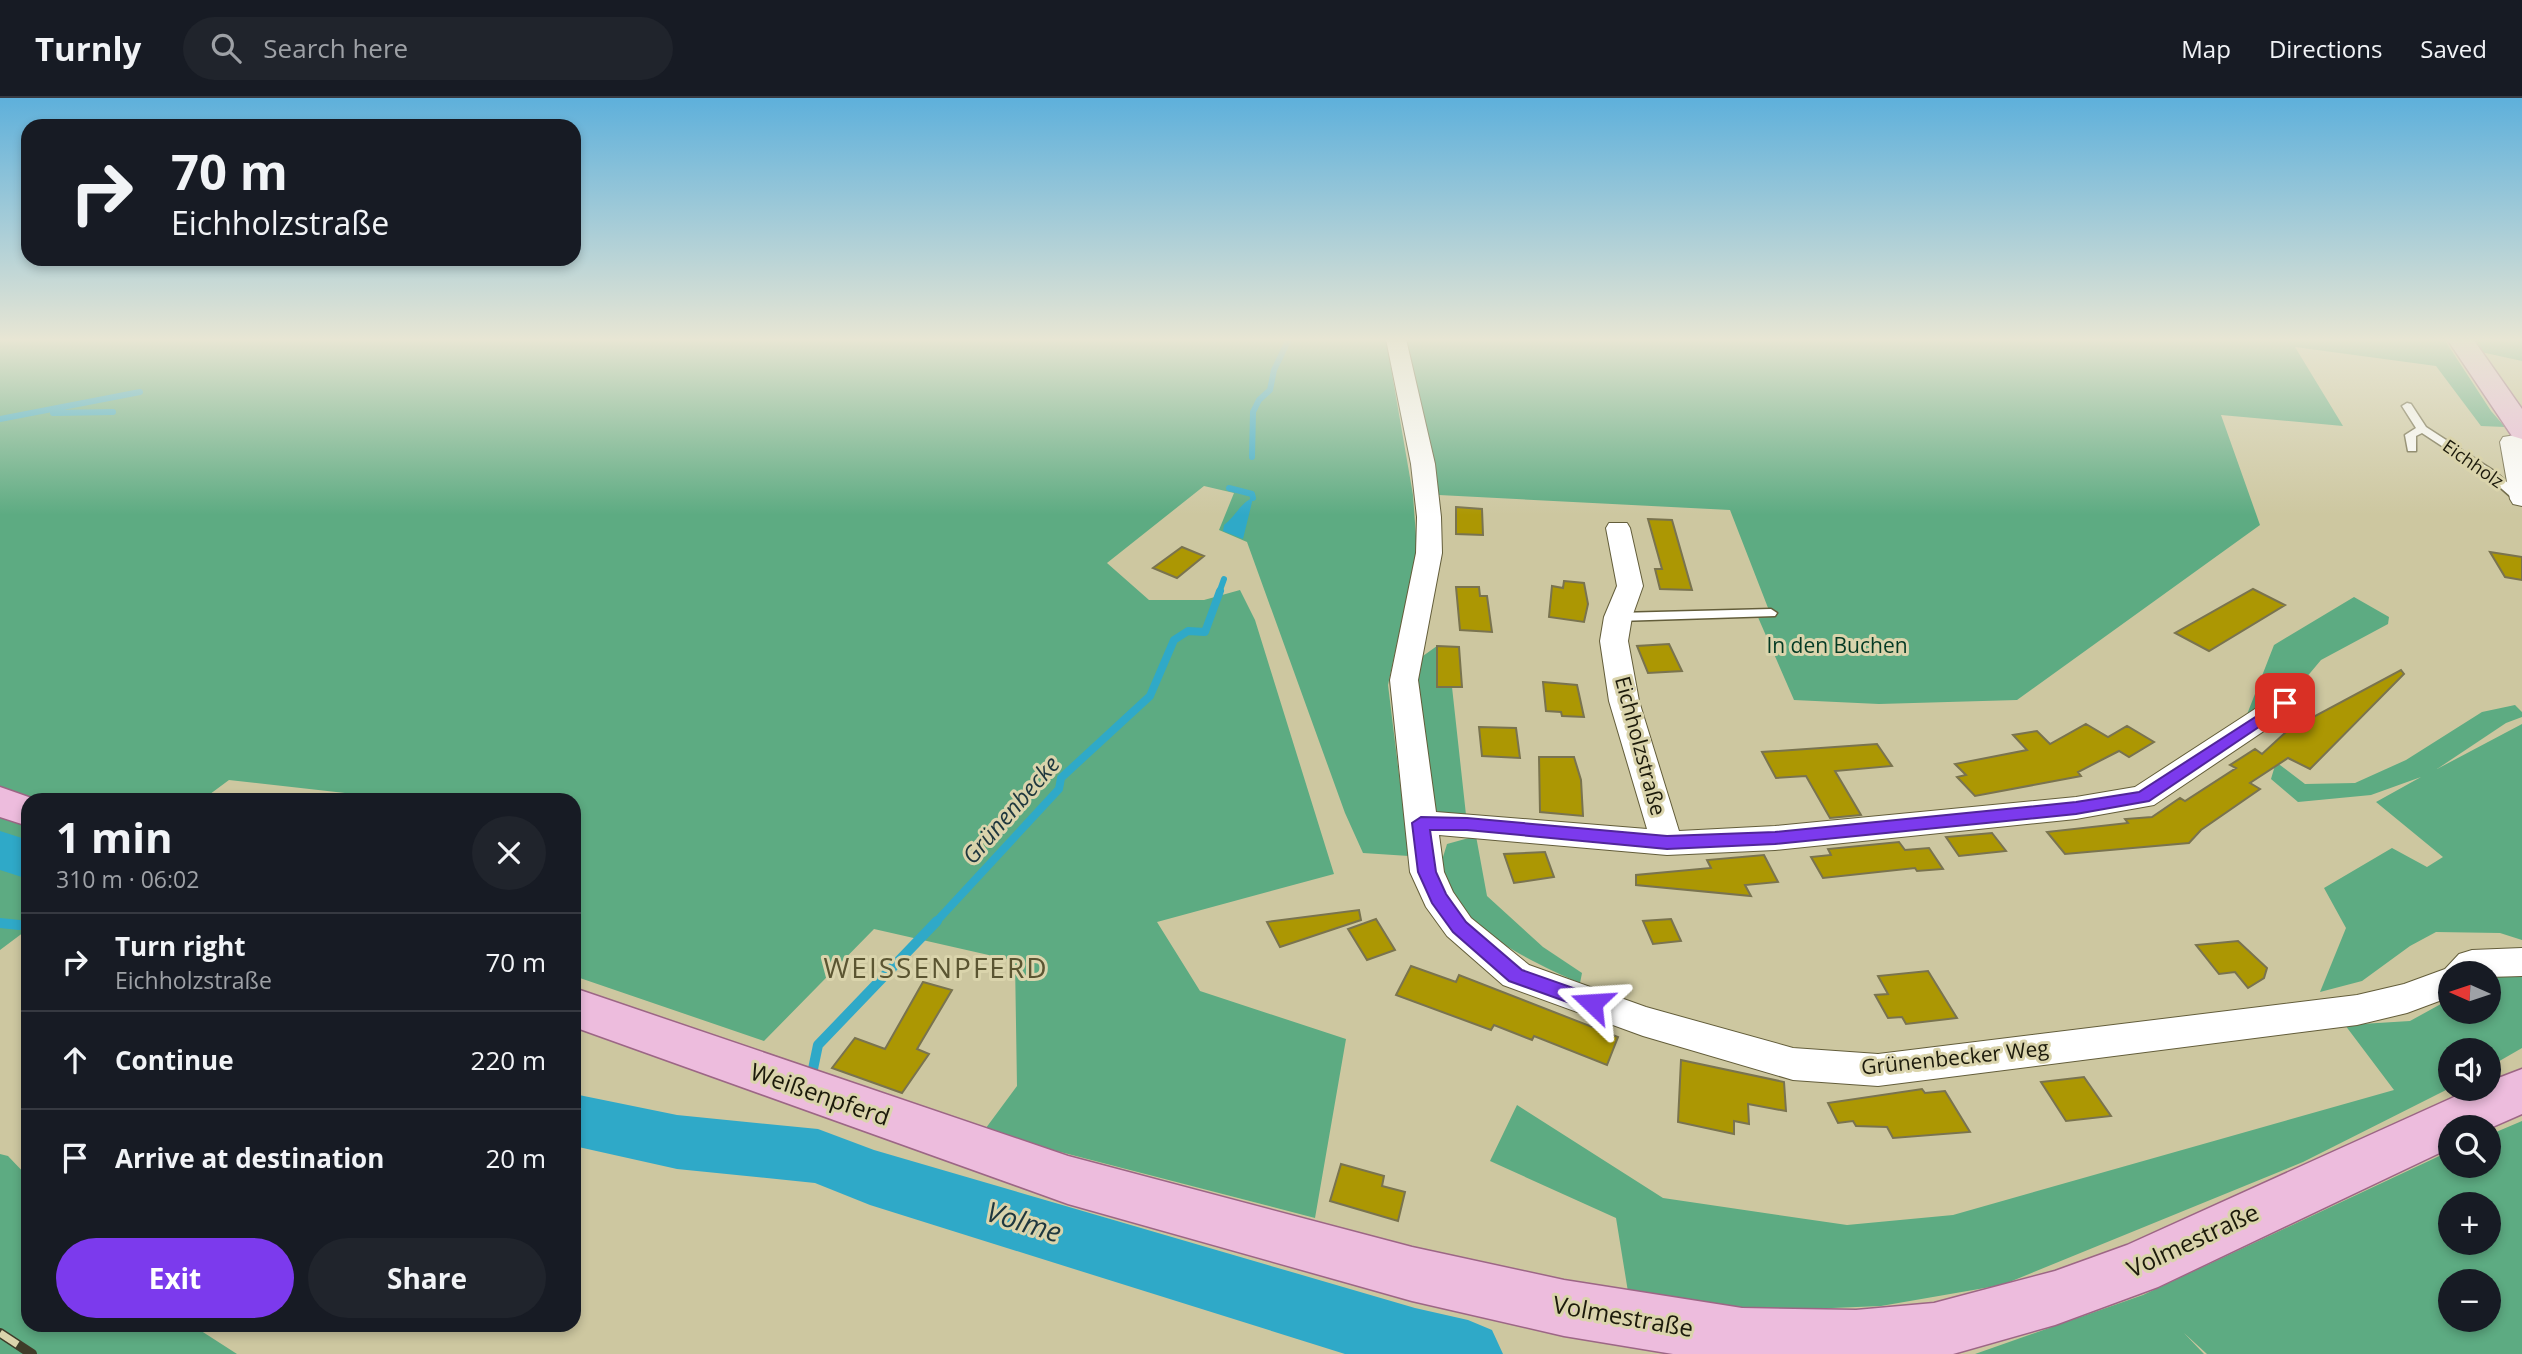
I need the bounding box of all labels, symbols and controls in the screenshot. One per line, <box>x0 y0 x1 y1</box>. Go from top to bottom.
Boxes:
search box <box>183 17 673 80</box>
text: Turnly <box>35 26 141 71</box>
icon: search <box>207 29 245 67</box>
text: Search here <box>263 30 408 66</box>
text: Map <box>2181 32 2231 65</box>
text: Directions <box>2269 32 2382 65</box>
text: Saved <box>2420 32 2487 65</box>
text: 70 m <box>171 138 288 204</box>
icon: right <box>56 147 147 238</box>
text: Eichholzstraße <box>171 201 389 244</box>
street label: Eichholz <box>2438 434 2509 493</box>
park label: In den Buchen <box>1766 631 1908 659</box>
street label: Eichholzstraße <box>1609 673 1673 819</box>
pin <box>2255 673 2315 733</box>
icon: arrive <box>2266 684 2304 722</box>
water label: Grünenbecke <box>954 748 1066 870</box>
text: 1 min <box>56 808 173 865</box>
button: close <box>472 816 546 890</box>
text: 310 m · 06:02 <box>56 863 199 895</box>
text: Turn right <box>115 928 246 964</box>
icon: right <box>56 943 94 981</box>
text: 70 m <box>485 944 546 980</box>
district label: WEISSENPFERD <box>823 948 1049 986</box>
north arrow <box>2438 961 2501 1024</box>
map controls <box>2438 961 2501 1332</box>
text: Eichholzstraße <box>115 964 272 996</box>
position arrow <box>1555 966 1629 1040</box>
street label: Grünenbecker Weg <box>1860 1033 2050 1081</box>
button: sound <box>2438 1038 2501 1101</box>
icon: ahead <box>56 1041 94 1079</box>
text: Continue <box>115 1042 234 1078</box>
text: 220 m <box>471 1042 546 1078</box>
street label: Weißenpferd <box>746 1054 895 1133</box>
button: search <box>2438 1115 2501 1178</box>
icon: arrive <box>56 1139 94 1177</box>
text: Arrive at destination <box>115 1140 384 1176</box>
text: 20 m <box>485 1140 546 1176</box>
water label: Volme <box>982 1192 1067 1250</box>
button: + <box>2438 1192 2501 1255</box>
street label: Volmestraße <box>2121 1195 2264 1285</box>
button: Exit <box>56 1238 294 1318</box>
button: Share <box>308 1238 546 1318</box>
button: − <box>2438 1269 2501 1332</box>
street label: Volmestraße <box>1550 1287 1696 1344</box>

